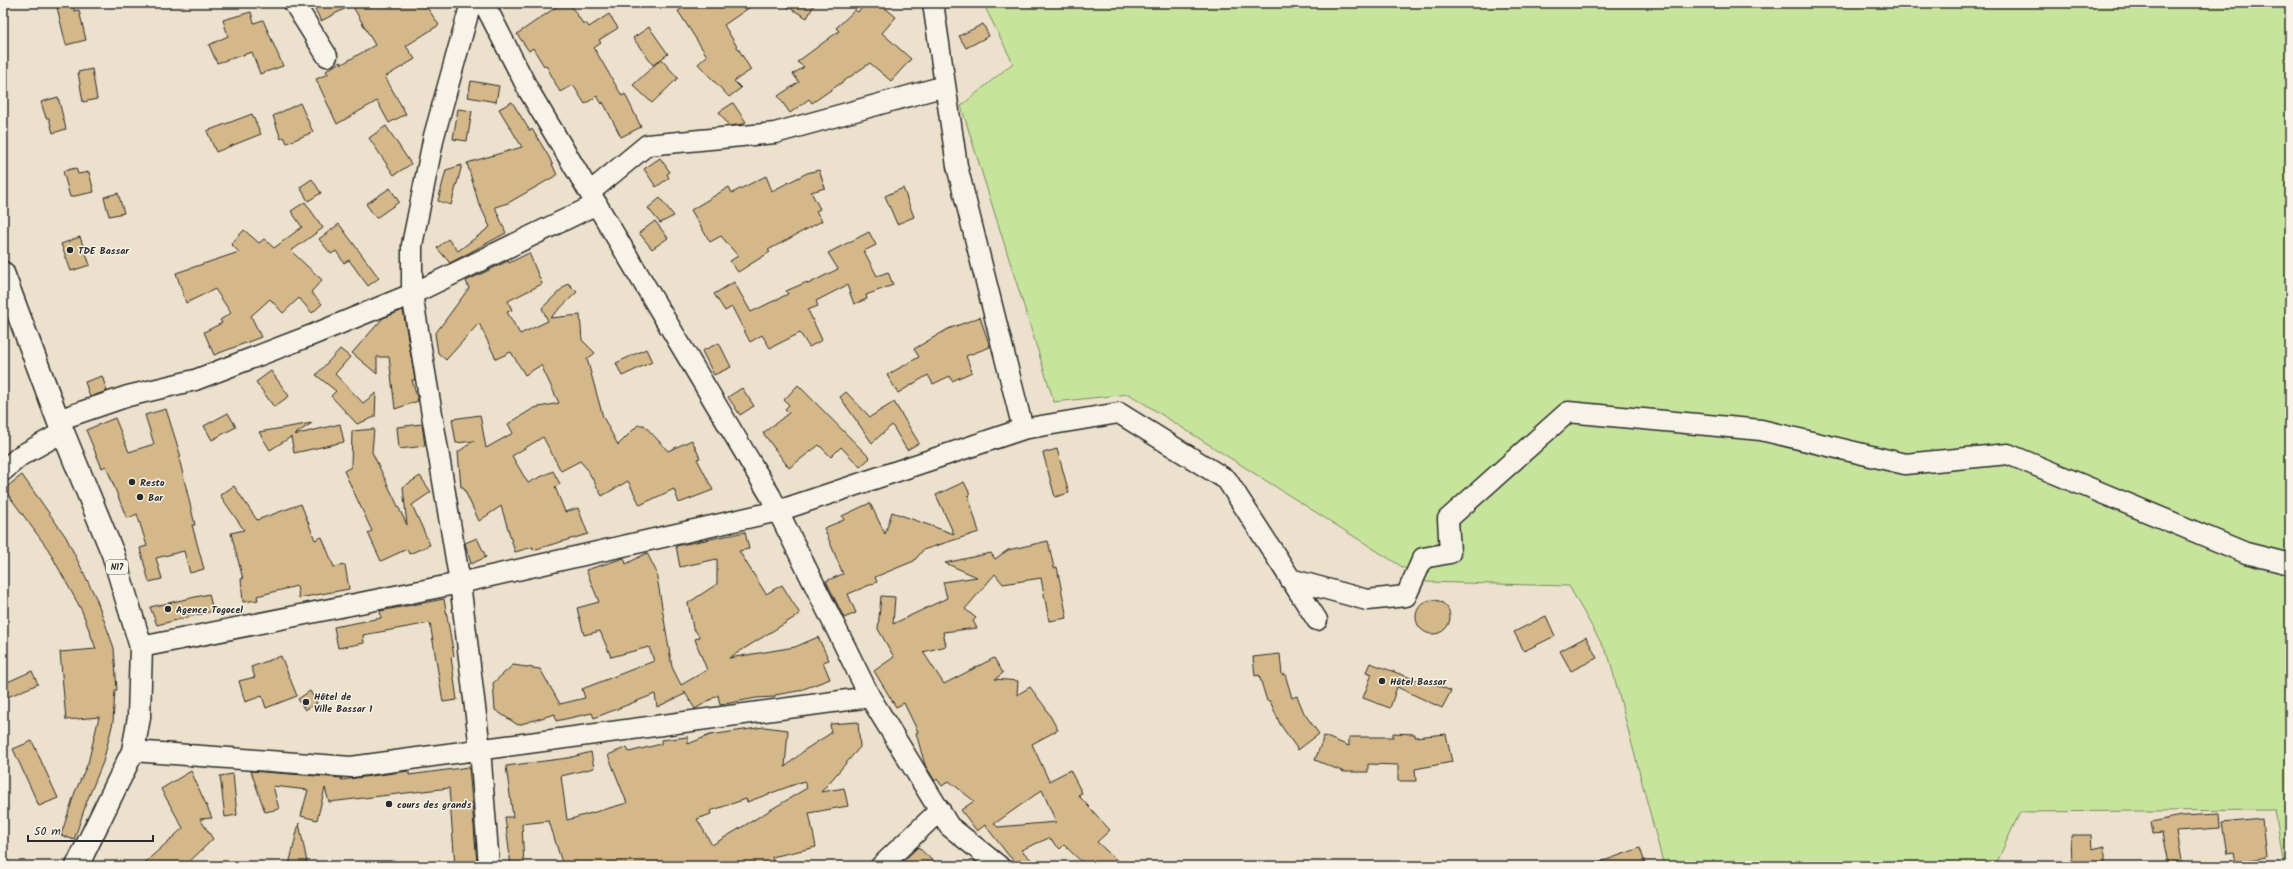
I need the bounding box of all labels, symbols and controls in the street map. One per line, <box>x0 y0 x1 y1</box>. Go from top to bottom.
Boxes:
place label: TDE Bassar <box>78 243 129 259</box>
marker: TDE Bassar <box>65 245 75 255</box>
place label: Resto <box>140 475 165 491</box>
marker: Resto <box>127 477 137 487</box>
place label: Bar <box>148 490 163 506</box>
marker: Bar <box>135 492 145 502</box>
road number: N17 <box>106 560 128 574</box>
place label: Agence Togocel <box>176 602 243 618</box>
marker: Agence Togocel <box>163 604 173 614</box>
place label: Hôtel Bassar <box>1390 674 1447 690</box>
marker: Hôtel Bassar <box>1377 676 1387 686</box>
place label: Hôtel de Ville Bassar 1 <box>314 689 372 717</box>
marker: Hôtel de Ville Bassar 1 <box>301 697 311 707</box>
place label: cours des grands <box>397 797 472 813</box>
marker: cours des grands <box>384 799 394 809</box>
scale bar <box>28 817 153 843</box>
text: 50 m <box>34 822 61 841</box>

